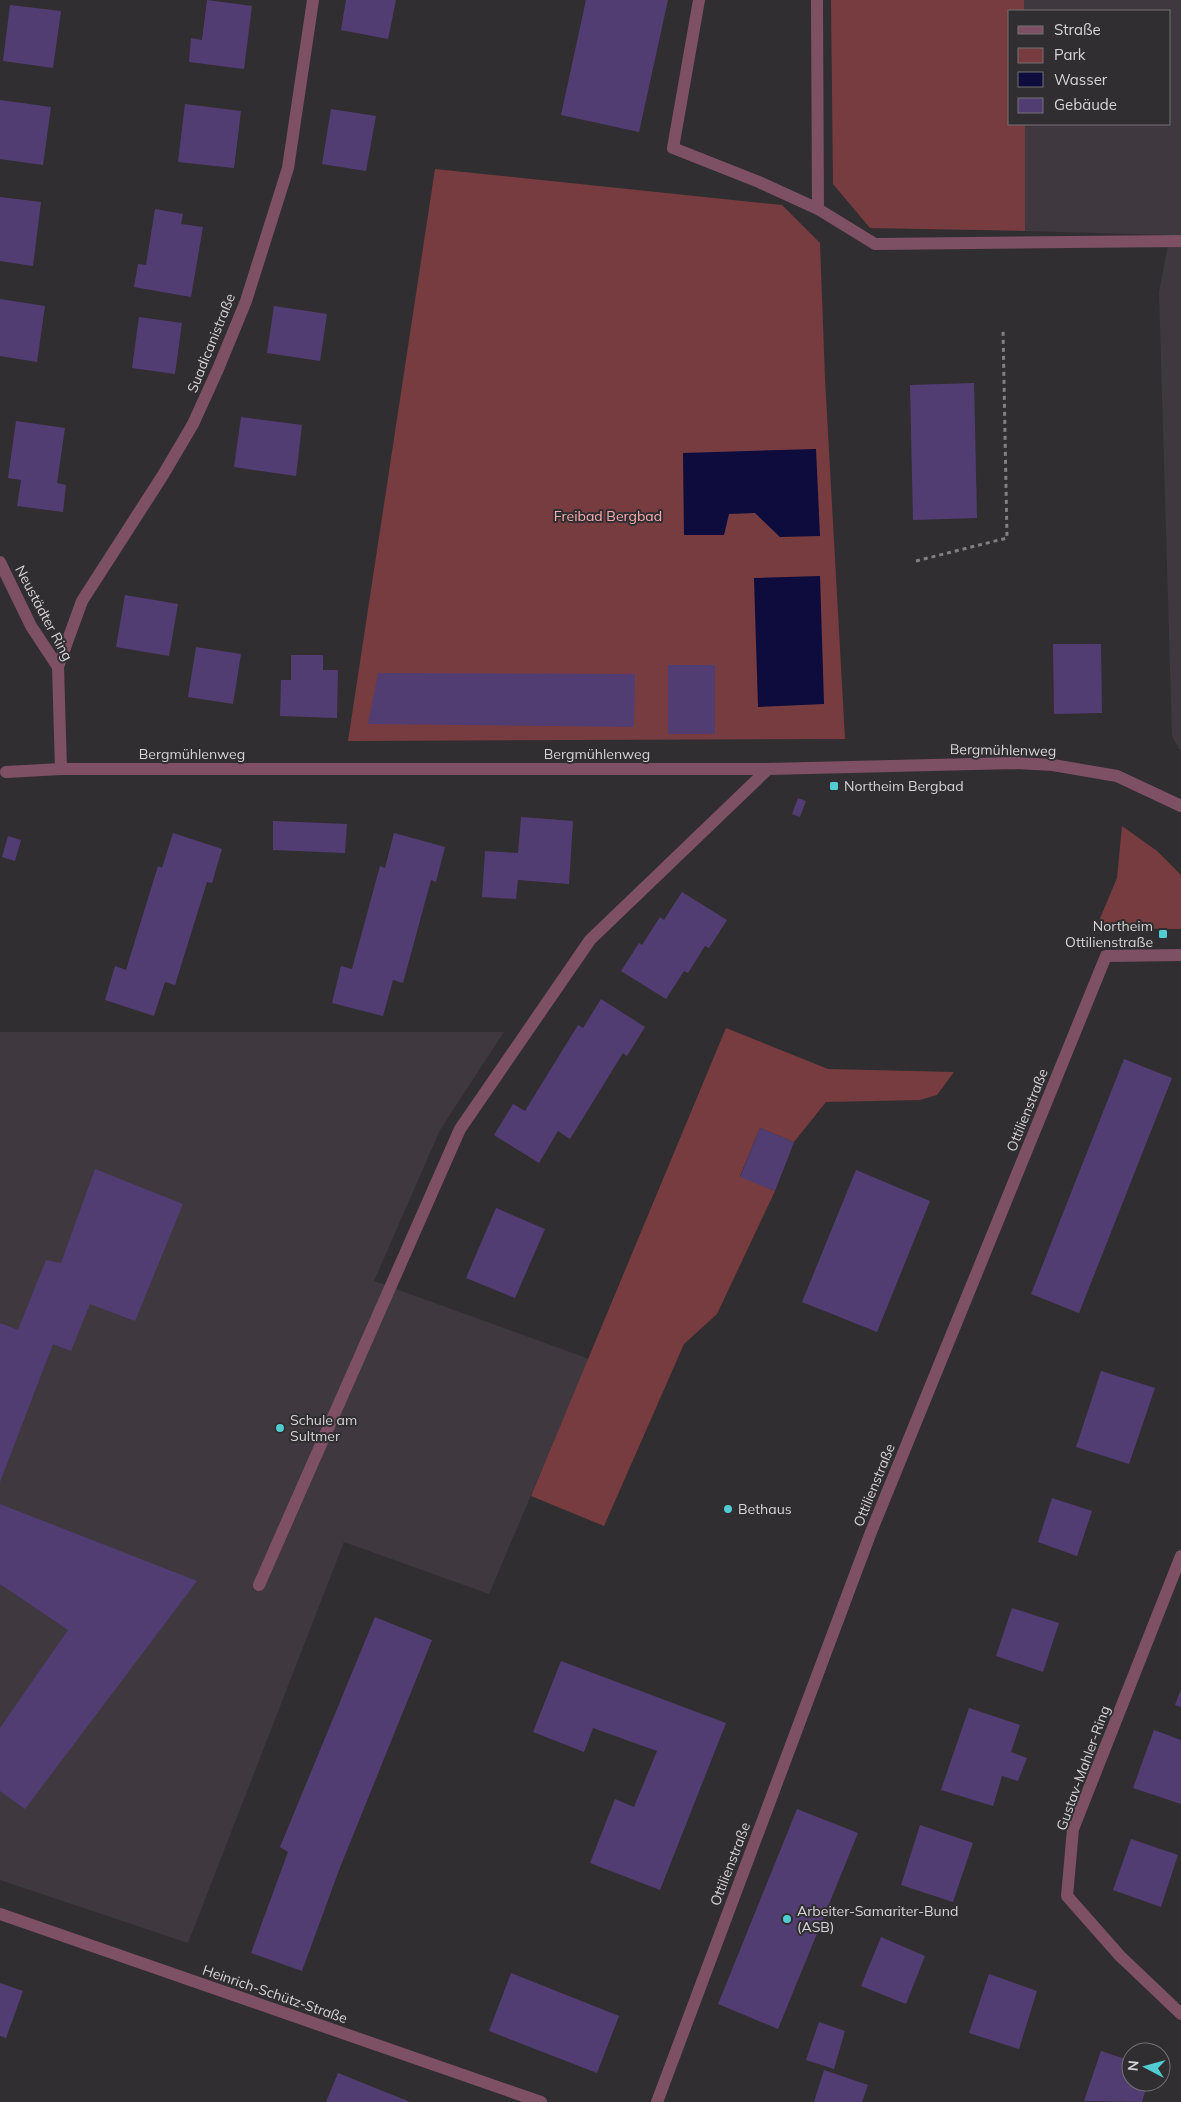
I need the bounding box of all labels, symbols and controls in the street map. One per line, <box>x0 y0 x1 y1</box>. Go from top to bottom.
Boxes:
legend <box>1008 10 1171 125</box>
text: Straße <box>1054 20 1101 39</box>
text: Park <box>1054 45 1086 64</box>
text: Wasser <box>1054 70 1108 89</box>
text: Gebäude <box>1054 95 1117 114</box>
street label: Suadicanistraße <box>183 291 239 395</box>
park label: Freibad Bergbad <box>554 507 662 525</box>
street label: Neustädter Ring <box>11 562 77 664</box>
street label: Bergmühlenweg <box>950 740 1056 760</box>
street label: Bergmühlenweg <box>139 745 245 763</box>
street label: Bergmühlenweg <box>544 745 650 763</box>
place label: Northeim Bergbad <box>844 777 964 795</box>
marker: Northeim Bergbad <box>828 780 840 792</box>
place label: Northeim Ottilienstraße <box>1065 917 1153 951</box>
marker: Northeim Ottilienstraße <box>1157 928 1169 940</box>
street label: Ottilienstraße <box>1002 1066 1052 1154</box>
place label: Schule am Sultmer <box>290 1411 357 1445</box>
marker: Schule am Sultmer <box>274 1422 286 1434</box>
street label: Ottilienstraße <box>849 1441 899 1529</box>
place label: Bethaus <box>738 1500 792 1518</box>
marker: Bethaus <box>722 1503 734 1515</box>
street label: Gustav-Mahler-Ring <box>1052 1703 1114 1833</box>
street label: Ottilienstraße <box>706 1820 754 1908</box>
place label: Arbeiter-Samariter-Bund (ASB) <box>797 1902 958 1936</box>
marker: Arbeiter-Samariter-Bund (ASB) <box>781 1913 793 1925</box>
street label: Heinrich-Schütz-Straße <box>200 1961 350 2027</box>
north arrow <box>1121 2042 1171 2092</box>
text: N <box>1124 2059 1143 2072</box>

